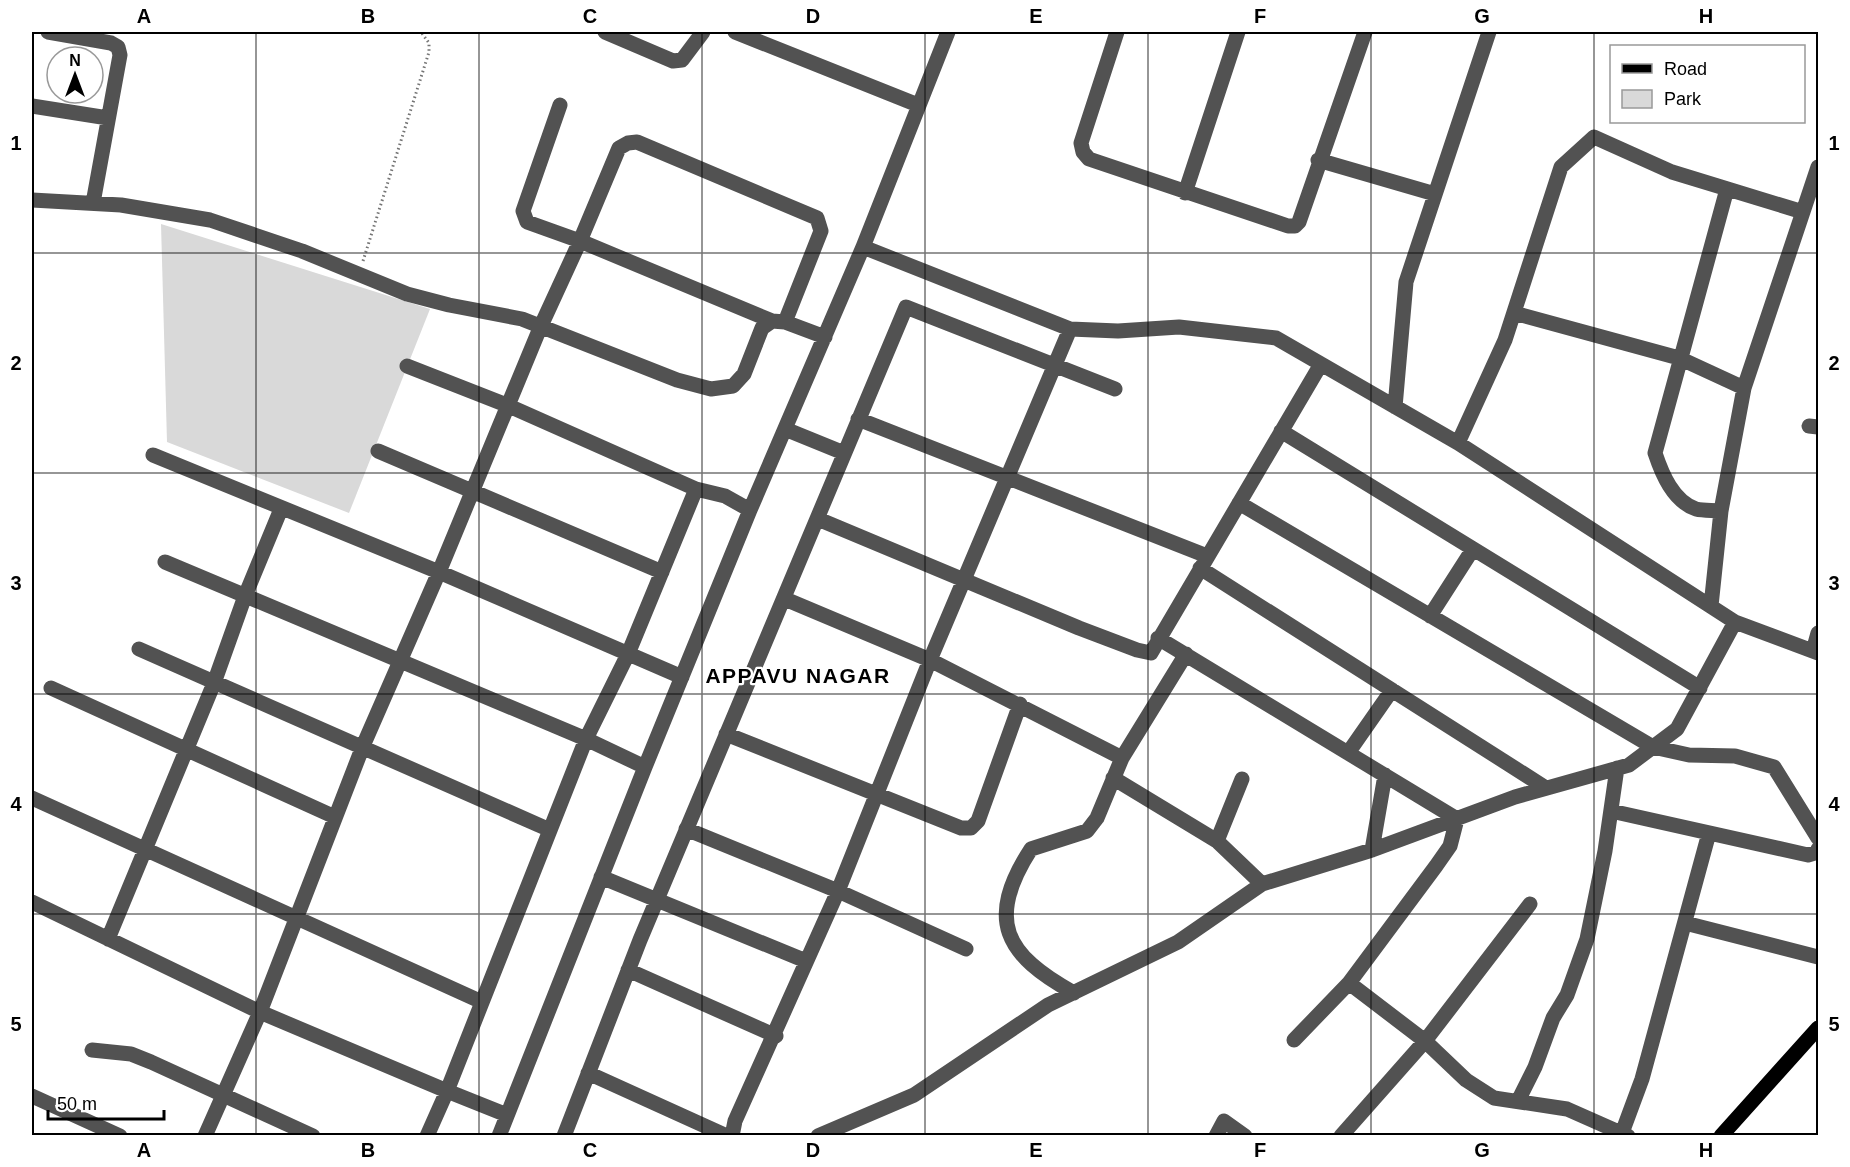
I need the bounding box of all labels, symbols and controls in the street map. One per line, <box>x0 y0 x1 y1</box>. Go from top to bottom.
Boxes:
text: A <box>137 5 151 27</box>
text: B <box>361 5 375 27</box>
text: C <box>583 5 597 27</box>
text: D <box>806 5 820 27</box>
text: E <box>1029 5 1043 27</box>
text: F <box>1254 5 1266 27</box>
text: G <box>1474 5 1490 27</box>
text: H <box>1699 5 1713 27</box>
north arrow <box>45 45 105 105</box>
legend <box>1610 45 1805 123</box>
text: N <box>69 52 81 69</box>
text: Road <box>1664 59 1707 79</box>
text: Park <box>1664 89 1702 109</box>
text: 1 <box>10 132 22 154</box>
text: 1 <box>1828 132 1840 154</box>
text: 2 <box>10 352 22 374</box>
text: 2 <box>1828 352 1840 374</box>
text: 3 <box>10 572 22 594</box>
text: 3 <box>1828 572 1840 594</box>
district label: APPAVU NAGAR <box>705 664 891 687</box>
text: 4 <box>10 793 22 815</box>
text: 4 <box>1828 793 1840 815</box>
text: 5 <box>10 1013 22 1035</box>
text: 5 <box>1828 1013 1840 1035</box>
scale bar <box>48 1083 164 1121</box>
text: 50 m <box>57 1094 97 1114</box>
text: A <box>137 1139 151 1161</box>
text: B <box>361 1139 375 1161</box>
text: C <box>583 1139 597 1161</box>
text: D <box>806 1139 820 1161</box>
text: E <box>1029 1139 1043 1161</box>
text: F <box>1254 1139 1266 1161</box>
text: G <box>1474 1139 1490 1161</box>
text: H <box>1699 1139 1713 1161</box>

